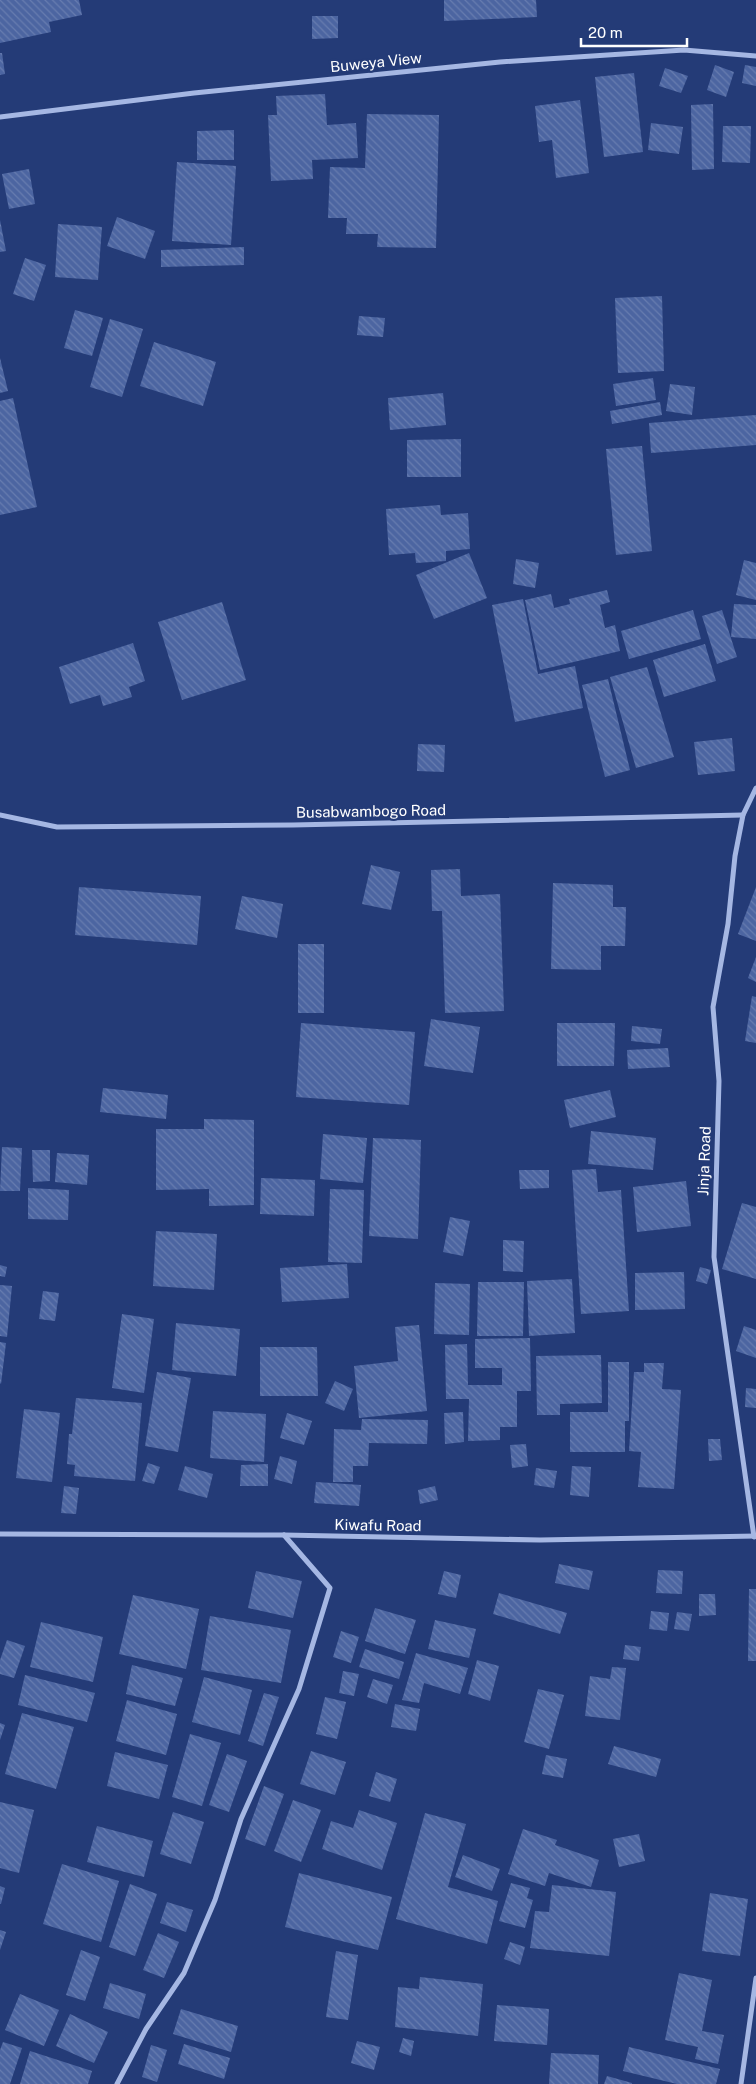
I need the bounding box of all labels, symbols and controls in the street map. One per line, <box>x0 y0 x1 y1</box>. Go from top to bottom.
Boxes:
scale bar <box>581 15 687 47</box>
text: 20 m <box>588 24 623 41</box>
street label: Buweya View <box>329 49 423 75</box>
street label: Busabwambogo Road <box>296 801 446 821</box>
street label: Jinja Road <box>694 1126 714 1196</box>
street label: Kiwafu Road <box>334 1516 422 1534</box>

